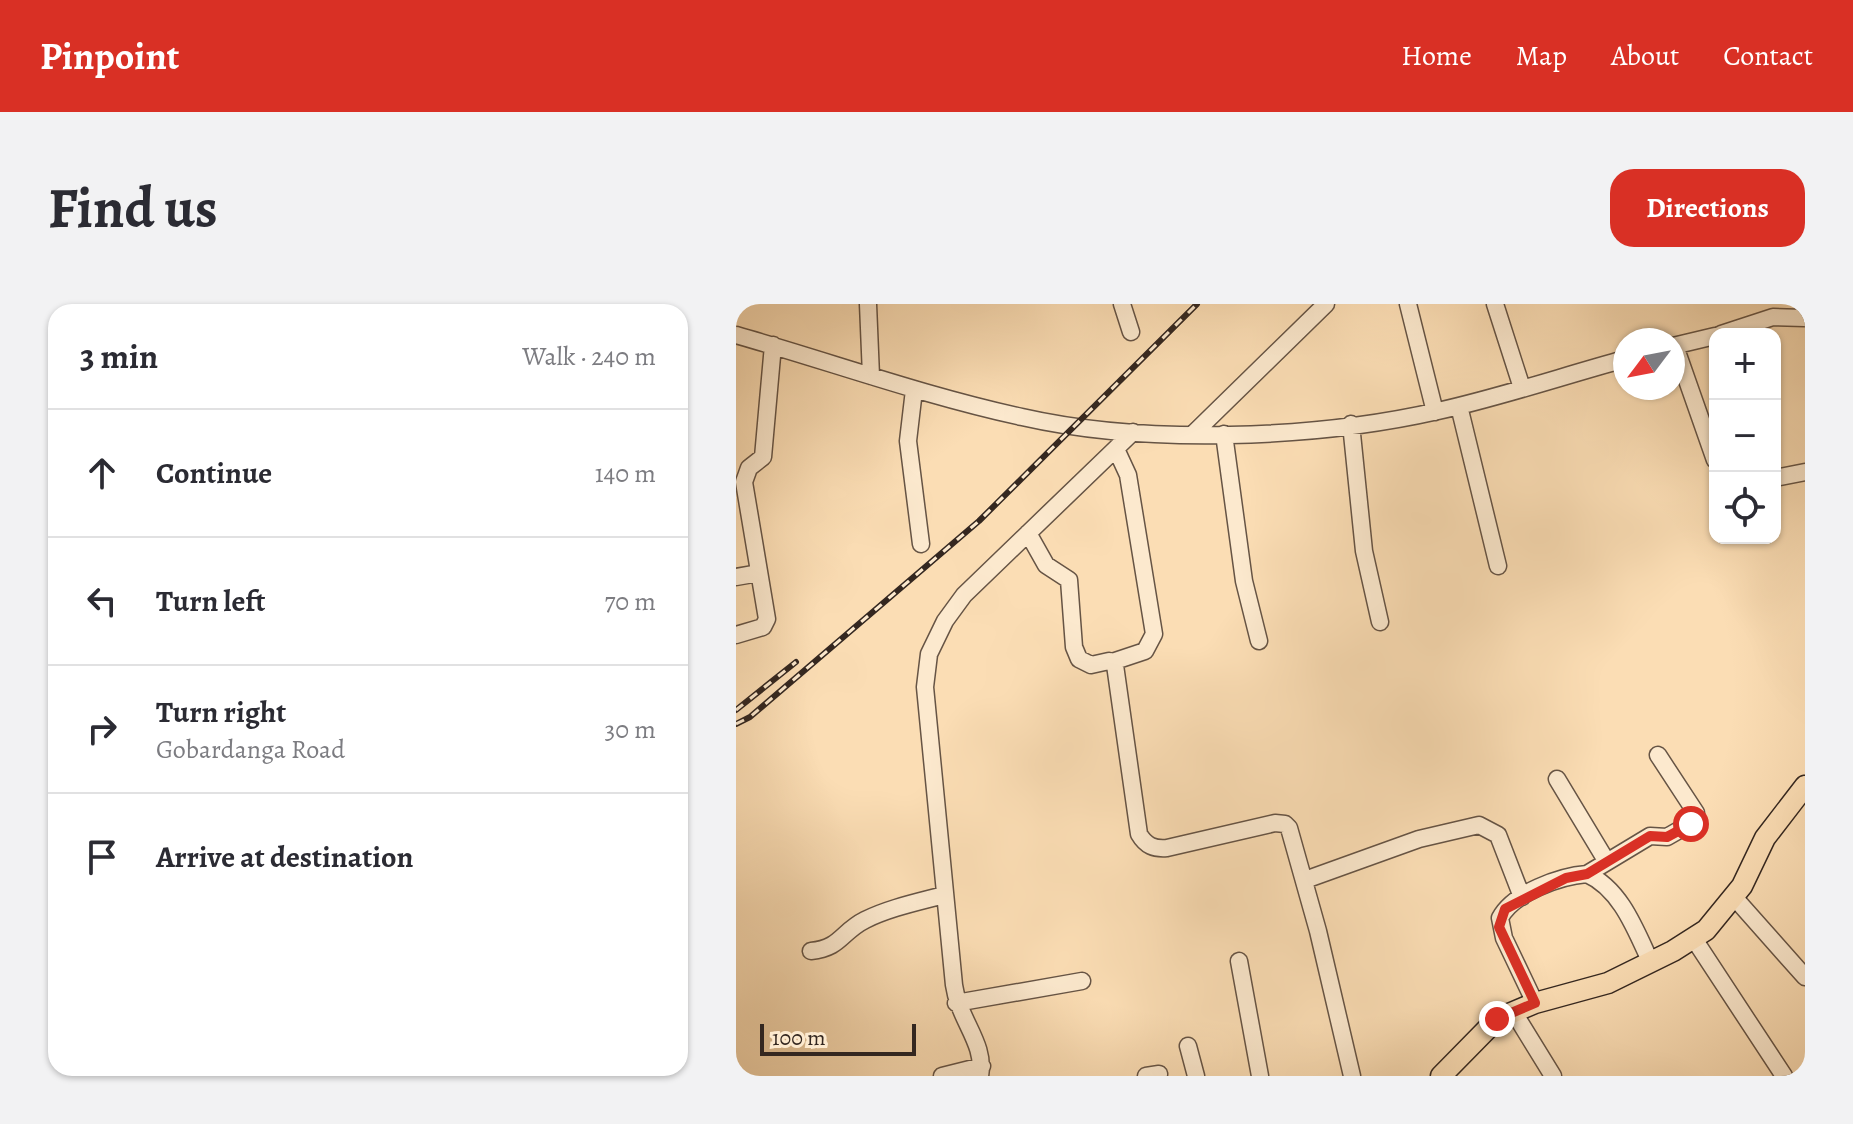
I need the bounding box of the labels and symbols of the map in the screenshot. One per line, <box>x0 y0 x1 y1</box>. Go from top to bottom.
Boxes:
north arrow <box>1613 328 1685 400</box>
route start <box>1673 806 1709 842</box>
route end <box>1479 1001 1515 1037</box>
scale bar <box>760 1020 916 1056</box>

